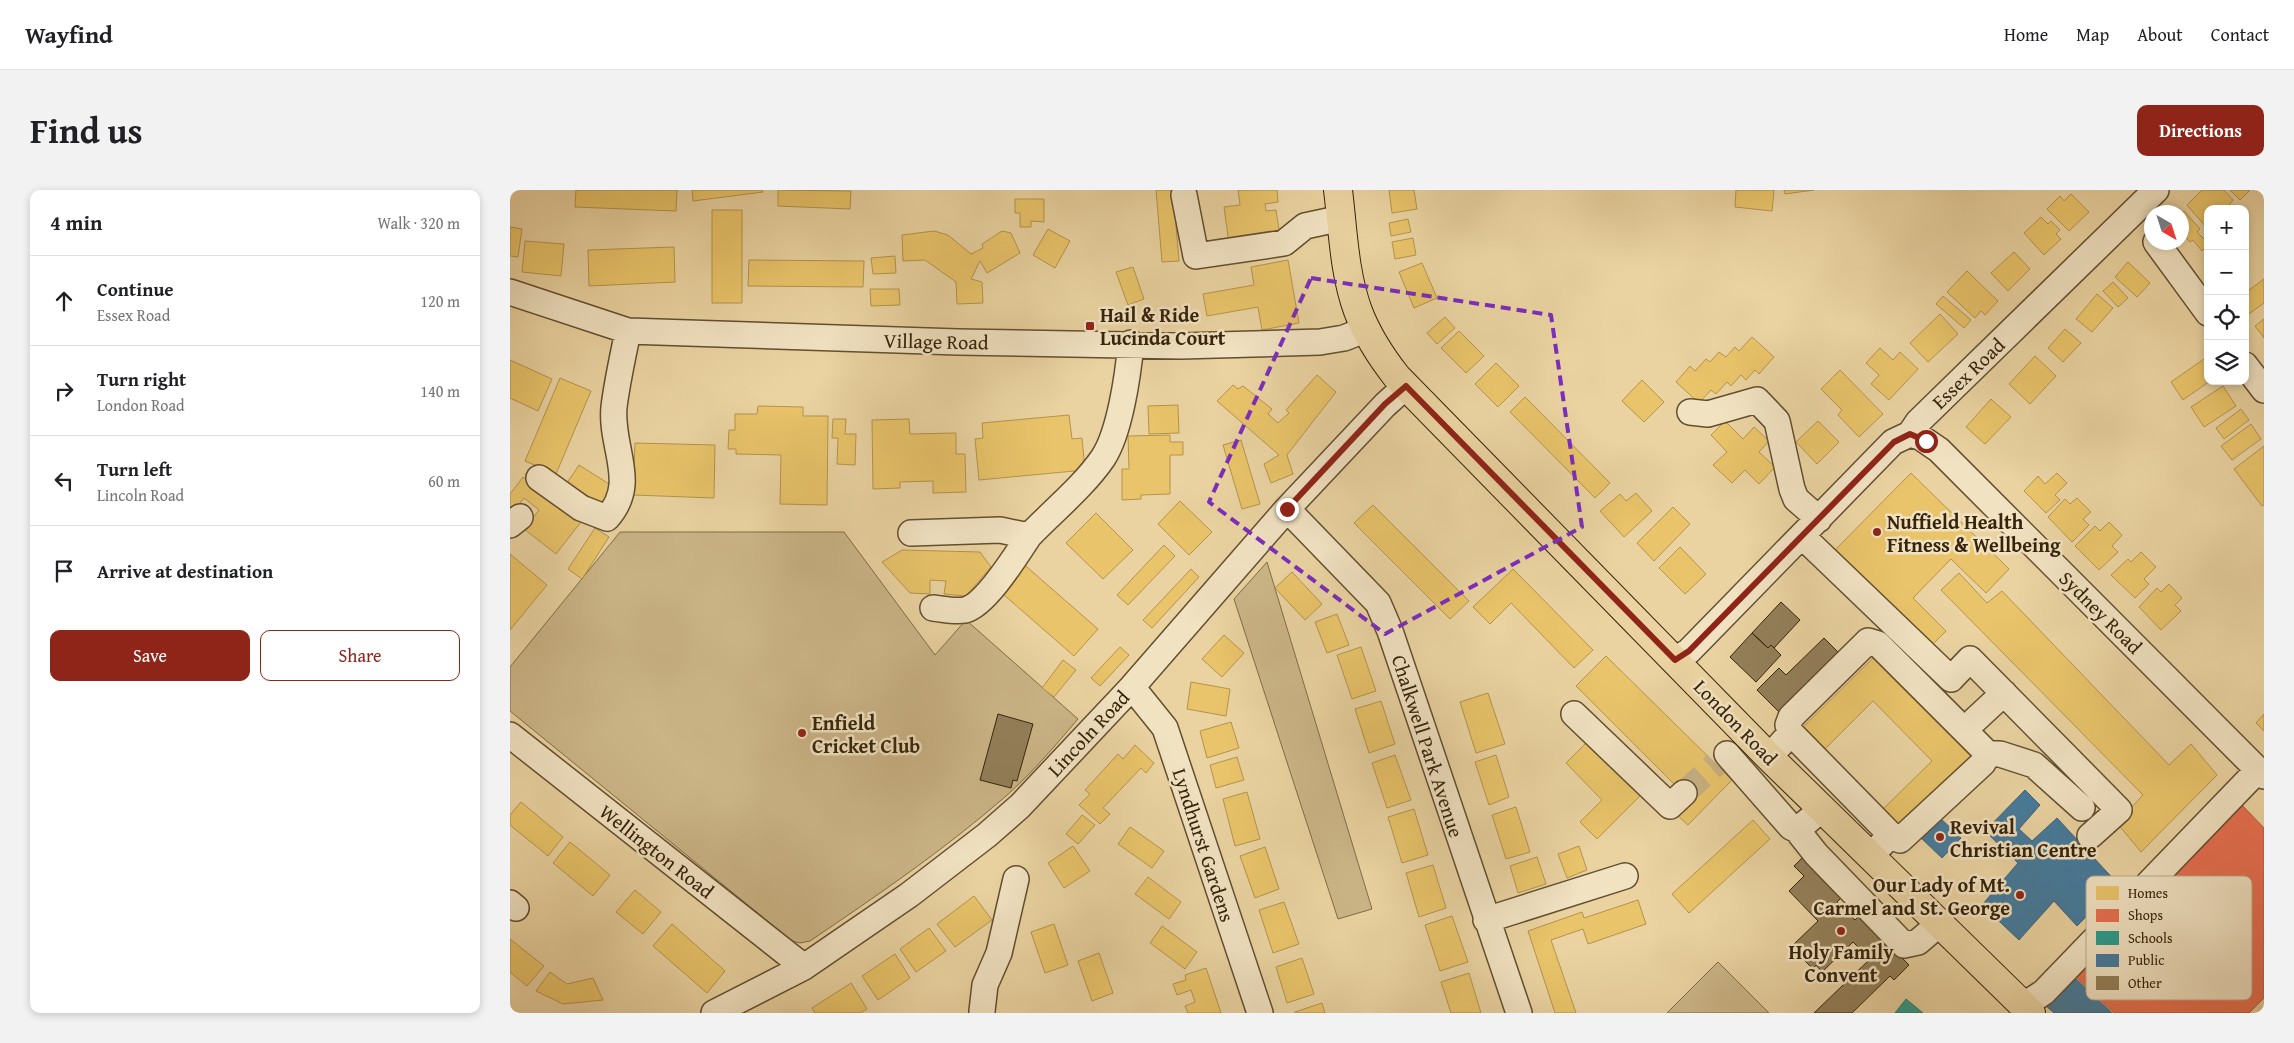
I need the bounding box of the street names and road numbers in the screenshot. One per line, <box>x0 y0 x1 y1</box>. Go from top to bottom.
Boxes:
street label: Village Road <box>883 326 989 356</box>
street label: Essex Road <box>1925 331 2011 415</box>
street label: Sydney Road <box>2053 564 2149 660</box>
street label: Chalkwell Park Avenue <box>1385 651 1471 841</box>
street label: London Road <box>1688 673 1785 772</box>
street label: Lincoln Road <box>1040 683 1136 783</box>
street label: Lyndhurst Gardens <box>1166 765 1243 926</box>
street label: Wellington Road <box>594 797 721 905</box>

